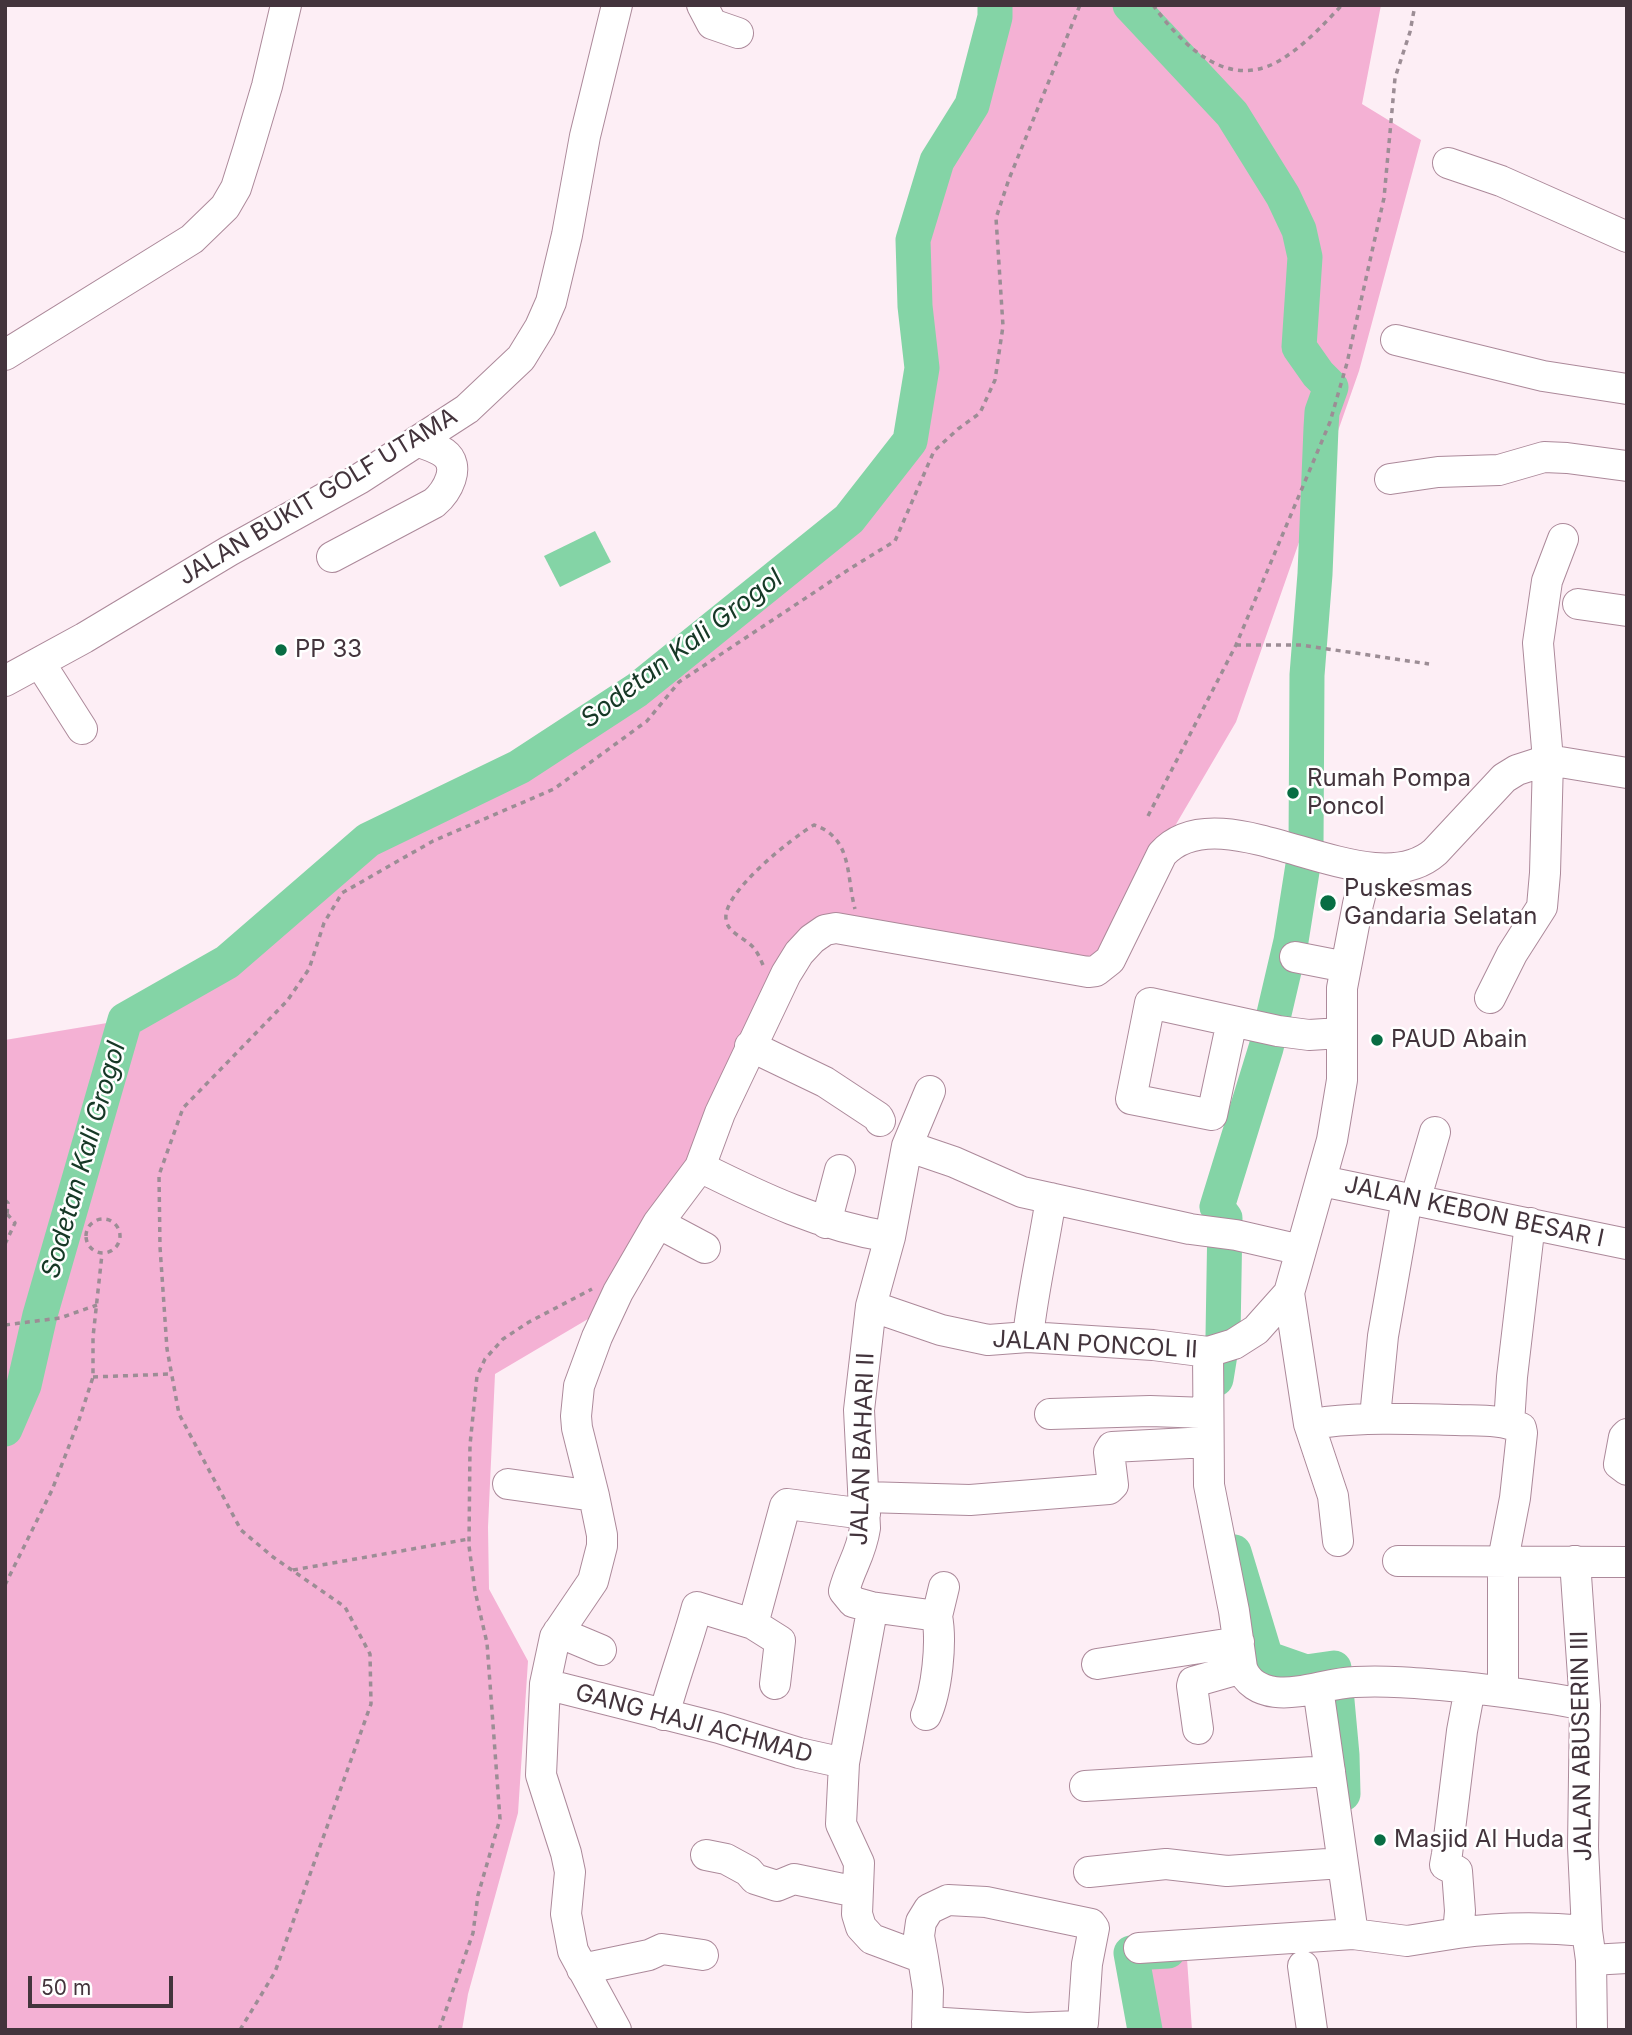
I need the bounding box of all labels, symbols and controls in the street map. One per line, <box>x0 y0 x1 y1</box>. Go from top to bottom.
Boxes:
street label: JALAN BUKIT GOLF UTAMA <box>173 402 463 592</box>
water label: Sodetan Kali Grogol <box>575 563 789 735</box>
place label: PP 33 <box>295 636 362 664</box>
marker: PP 33 <box>273 642 289 658</box>
place label: Rumah Pompa Poncol <box>1307 765 1471 821</box>
marker: Rumah Pompa Poncol <box>1285 785 1301 801</box>
place label: Puskesmas Gandaria Selatan <box>1344 875 1537 931</box>
marker: Puskesmas Gandaria Selatan <box>1318 893 1338 913</box>
place label: PAUD Abain <box>1391 1026 1528 1054</box>
marker: PAUD Abain <box>1369 1032 1385 1048</box>
water label: Sodetan Kali Grogol <box>35 1038 133 1282</box>
street label: JALAN KEBON BESAR I <box>1341 1170 1607 1254</box>
street label: JALAN PONCOL II <box>992 1325 1198 1365</box>
street label: JALAN BAHARI II <box>845 1352 881 1546</box>
street label: JALAN ABUSERIN III <box>1566 1630 1598 1862</box>
street label: GANG HAJI ACHMAD <box>572 1678 816 1770</box>
place label: Masjid Al Huda <box>1394 1826 1564 1854</box>
marker: Masjid Al Huda <box>1372 1832 1388 1848</box>
scale bar <box>32 1962 177 2006</box>
text: 50 m <box>41 1975 91 2000</box>

